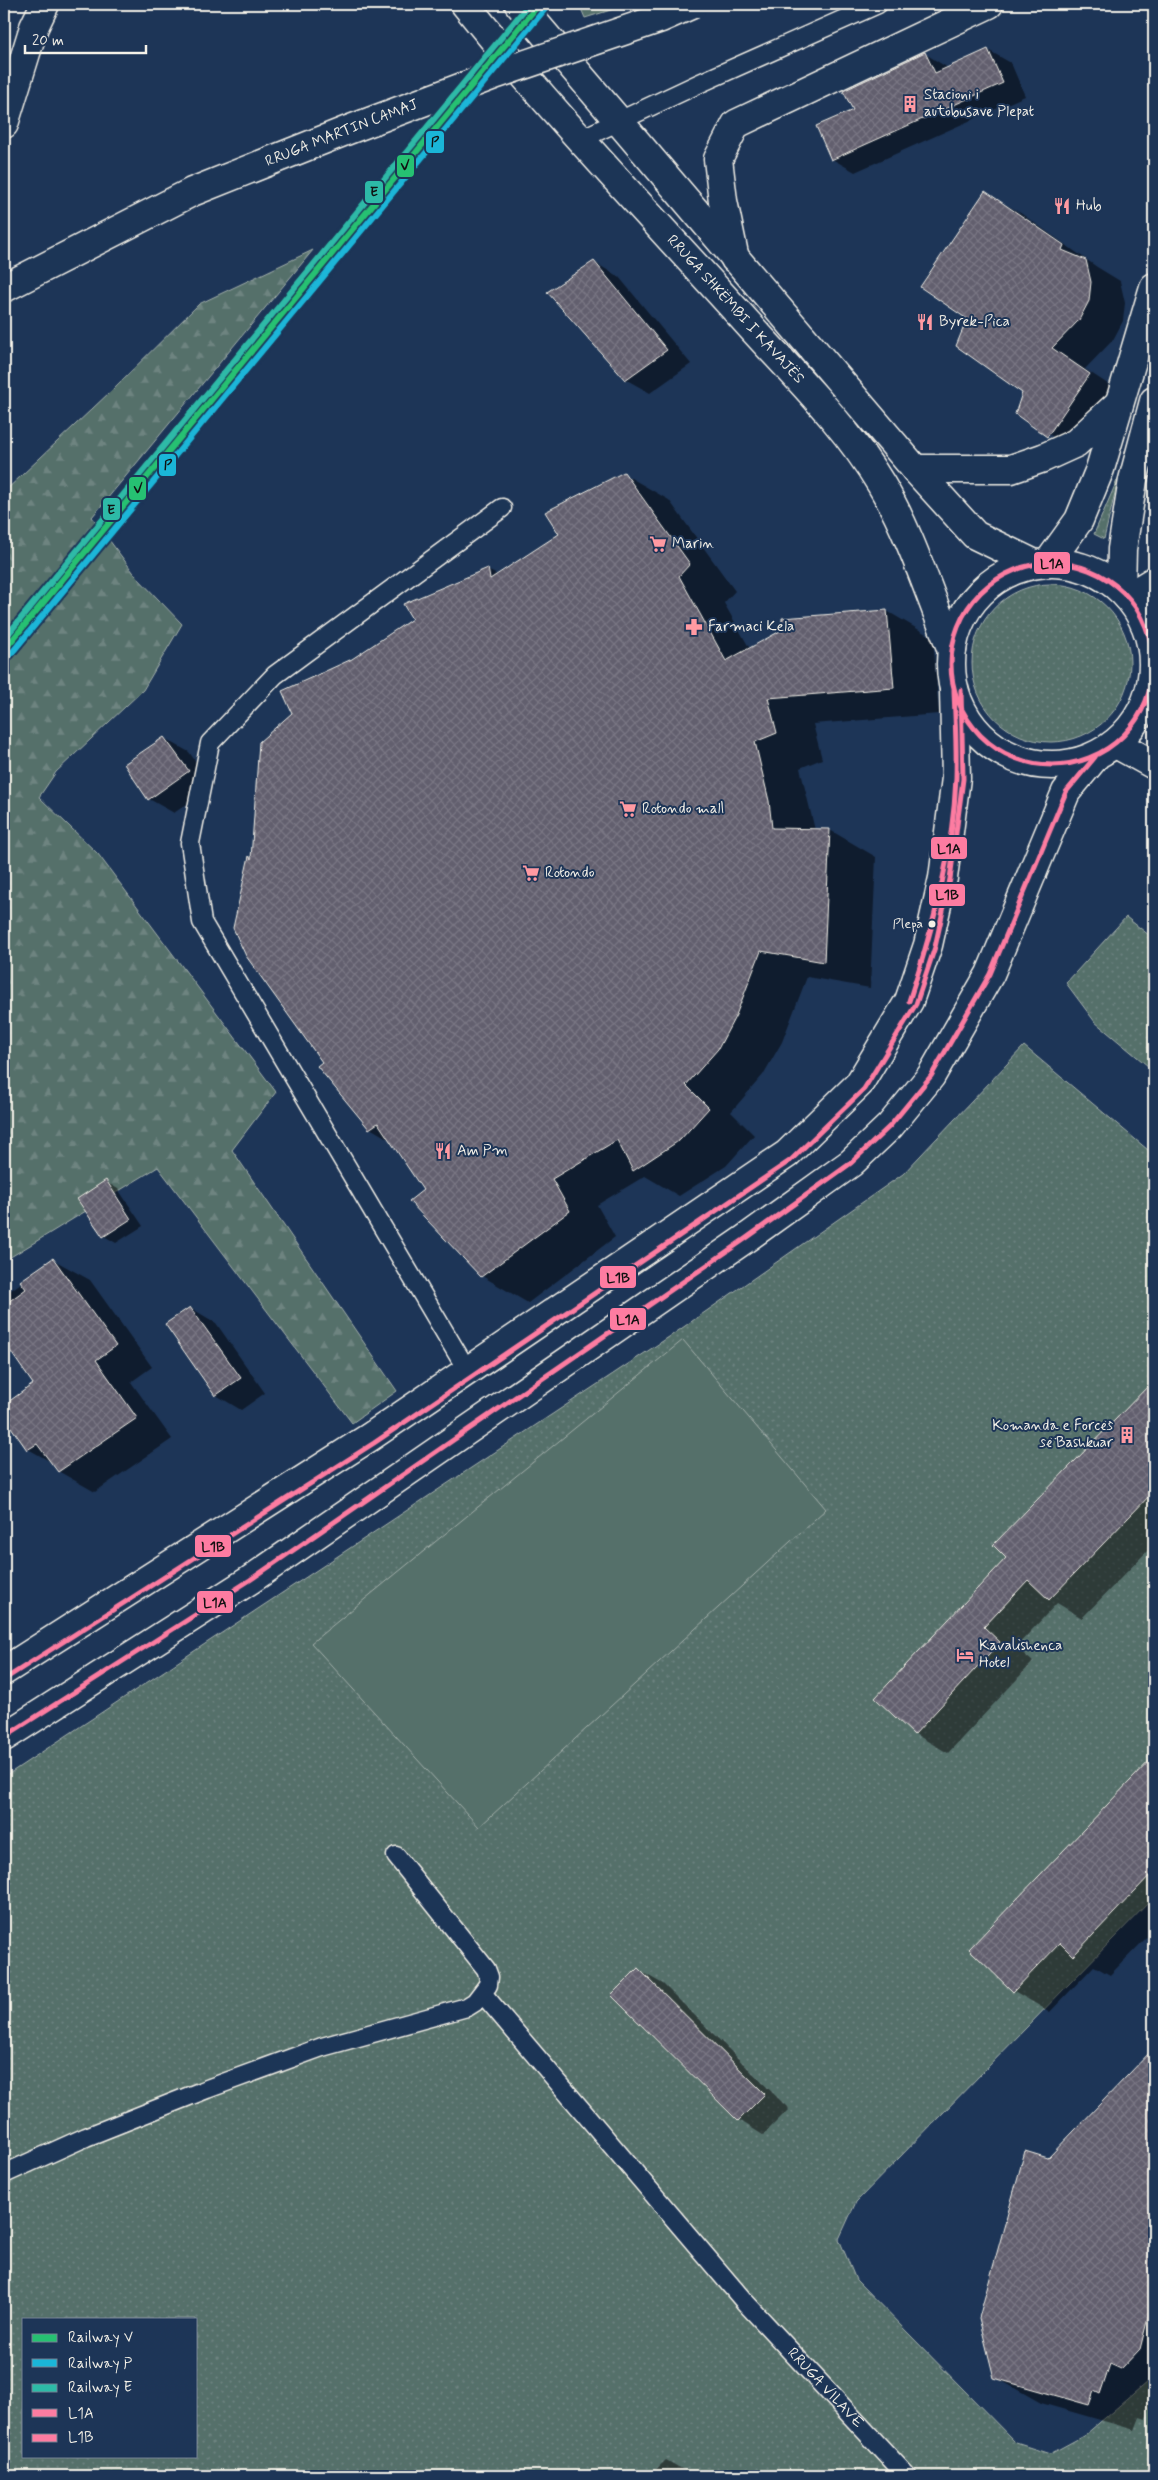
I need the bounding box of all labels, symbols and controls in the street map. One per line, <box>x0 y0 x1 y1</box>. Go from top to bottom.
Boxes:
scale bar <box>25 22 146 54</box>
text: 20 m <box>32 31 64 51</box>
place label: Stacioni i autobusave Plepat <box>924 85 1034 122</box>
street label: RRUGA MARTIN CAMAJ <box>262 94 421 172</box>
building icon: Stacioni i autobusave Plepat <box>900 94 920 114</box>
line badge: P <box>425 130 445 154</box>
text: P <box>431 133 440 151</box>
line badge: V <box>396 154 415 178</box>
text: V <box>400 157 410 175</box>
line badge: E <box>364 180 384 204</box>
text: E <box>370 183 378 201</box>
restaurant icon: Hub <box>1052 196 1072 216</box>
place label: Hub <box>1076 196 1102 216</box>
street label: RRUGA SHKËMBI I KAVAJËS <box>662 231 809 388</box>
restaurant icon: Byrek-Pica <box>915 312 935 332</box>
place label: Byrek-Pica <box>939 312 1010 332</box>
line badge: P <box>158 453 177 477</box>
text: P <box>164 456 173 474</box>
line badge: V <box>128 476 147 501</box>
text: V <box>133 480 143 498</box>
line badge: E <box>102 497 121 521</box>
text: E <box>107 501 115 519</box>
supermarket icon: Marin <box>648 534 668 554</box>
place label: Marin <box>672 534 715 554</box>
line badge: L1A <box>1033 551 1071 575</box>
text: L1A <box>1040 555 1064 573</box>
pharmacy icon: Farmaci Kela <box>684 617 704 637</box>
place label: Farmaci Kela <box>708 617 794 637</box>
supermarket icon: Rotondo mall <box>618 799 638 819</box>
place label: Rotondo mall <box>642 799 724 819</box>
line badge: L1A <box>930 836 968 860</box>
text: L1A <box>937 840 961 858</box>
supermarket icon: Rotondo <box>521 863 541 883</box>
place label: Rotondo <box>545 863 595 883</box>
line badge: L1B <box>928 883 966 907</box>
text: L1B <box>935 886 959 904</box>
place label: Plepa <box>893 915 923 933</box>
marker: Plepa <box>927 919 937 929</box>
restaurant icon: Am Pm <box>433 1141 453 1161</box>
place label: Am Pm <box>457 1141 508 1161</box>
line badge: L1B <box>599 1265 637 1289</box>
text: L1B <box>606 1269 630 1287</box>
line badge: L1A <box>609 1307 647 1331</box>
text: L1A <box>616 1311 640 1329</box>
place label: Komanda e Forcës së Bashkuar <box>992 1416 1114 1453</box>
building icon: Komanda e Forcës së Bashkuar <box>1117 1425 1137 1445</box>
line badge: L1B <box>194 1534 232 1558</box>
text: L1B <box>201 1538 225 1556</box>
line badge: L1A <box>196 1590 234 1614</box>
text: L1A <box>203 1594 227 1612</box>
place label: Kavalishenca Hotel <box>979 1636 1062 1673</box>
hotel icon: Kavalishenca Hotel <box>955 1645 975 1665</box>
legend <box>22 2318 198 2458</box>
text: Railway V <box>68 2328 134 2348</box>
street label: RRUGA VILAVE <box>783 2343 868 2433</box>
text: Railway P <box>68 2354 133 2374</box>
text: Railway E <box>68 2378 133 2398</box>
text: L1A <box>68 2404 94 2424</box>
text: L1B <box>68 2428 93 2448</box>

